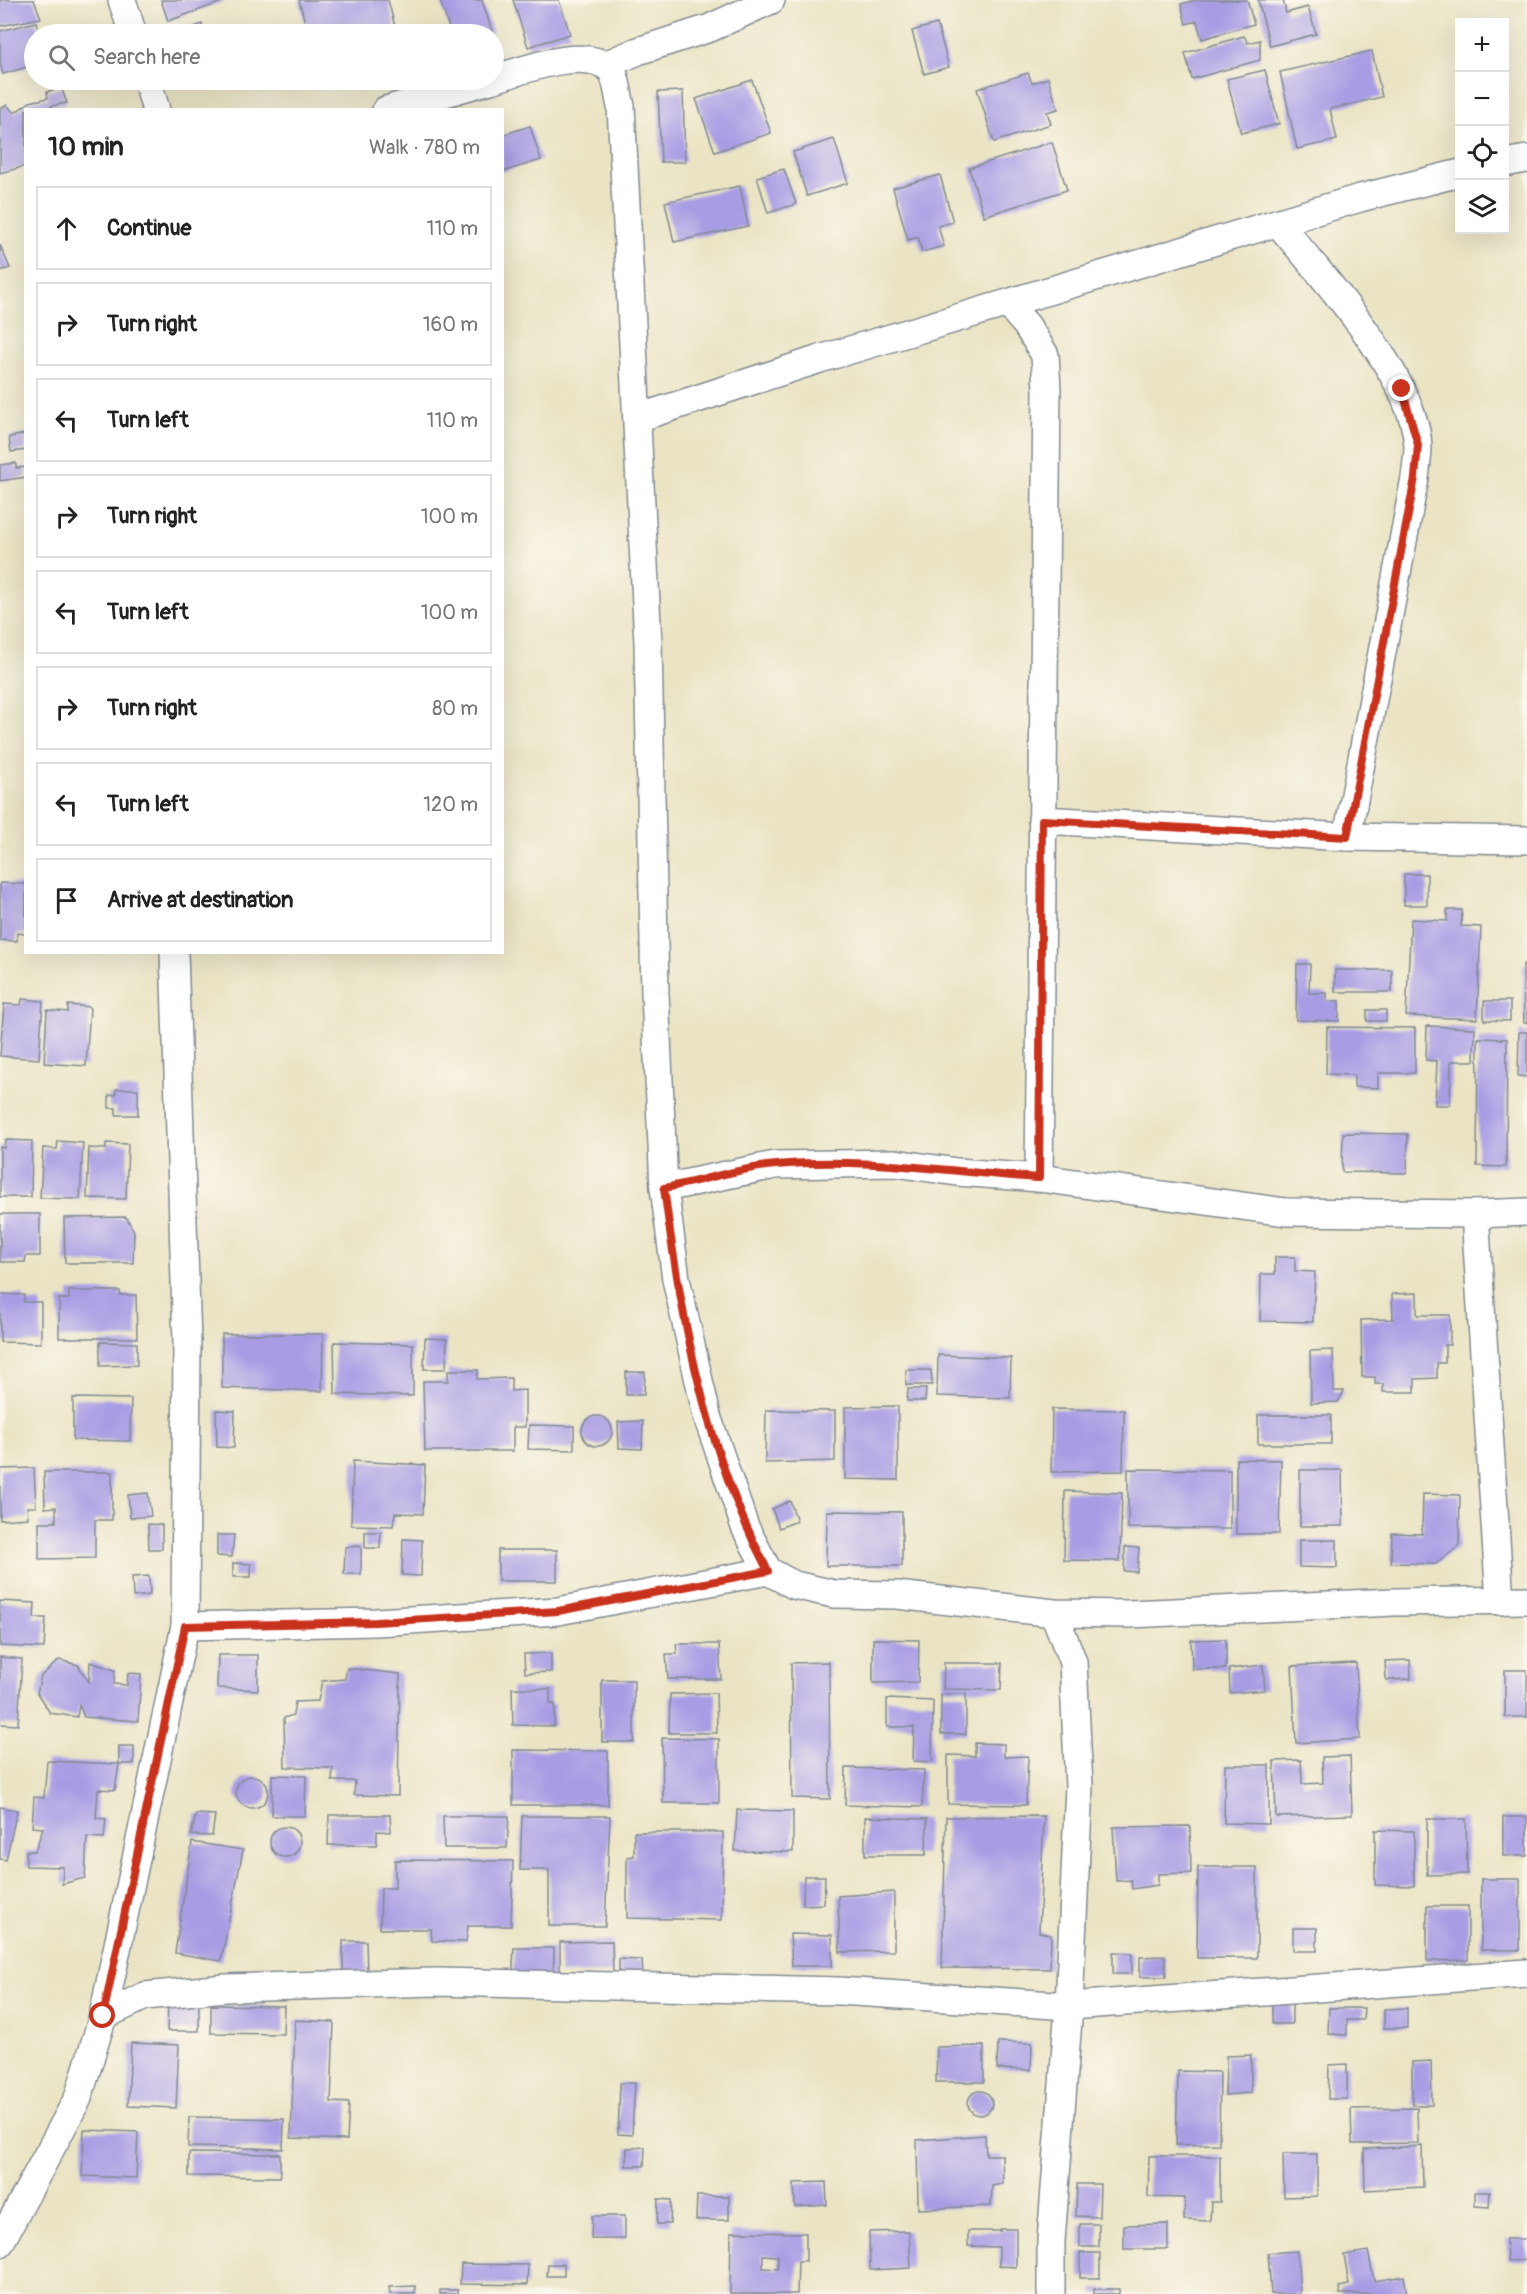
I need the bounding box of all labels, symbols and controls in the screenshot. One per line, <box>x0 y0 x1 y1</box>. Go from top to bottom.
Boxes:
map controls <box>1455 18 1509 234</box>
button: + <box>1455 18 1509 72</box>
search box <box>24 24 504 90</box>
icon: search <box>45 41 78 74</box>
text: Search here <box>93 43 200 71</box>
button: − <box>1455 72 1509 126</box>
button: locate <box>1455 126 1509 180</box>
text: 10 min <box>48 131 124 163</box>
text: Walk · 780 m <box>369 135 480 160</box>
button: layers <box>1455 180 1509 234</box>
icon: ahead <box>50 212 83 245</box>
text: Continue <box>107 214 191 242</box>
text: 110 m <box>427 216 478 241</box>
icon: right <box>50 308 83 341</box>
text: Turn right <box>107 310 197 338</box>
text: 160 m <box>423 312 478 337</box>
route end <box>1388 375 1414 401</box>
icon: left <box>50 404 83 437</box>
text: Turn left <box>107 406 189 434</box>
text: 110 m <box>427 408 478 433</box>
icon: right <box>50 500 83 533</box>
text: Turn right <box>107 502 197 530</box>
text: 100 m <box>421 504 478 529</box>
icon: left <box>50 596 83 629</box>
text: Turn left <box>107 598 189 626</box>
text: 100 m <box>421 600 478 625</box>
icon: right <box>50 692 83 725</box>
text: Turn right <box>107 694 197 722</box>
text: 80 m <box>432 696 478 721</box>
icon: left <box>50 788 83 821</box>
text: Turn left <box>107 790 189 818</box>
text: 120 m <box>423 792 478 817</box>
icon: arrive <box>50 884 83 917</box>
text: Arrive at destination <box>107 886 293 914</box>
route start <box>89 2002 115 2028</box>

